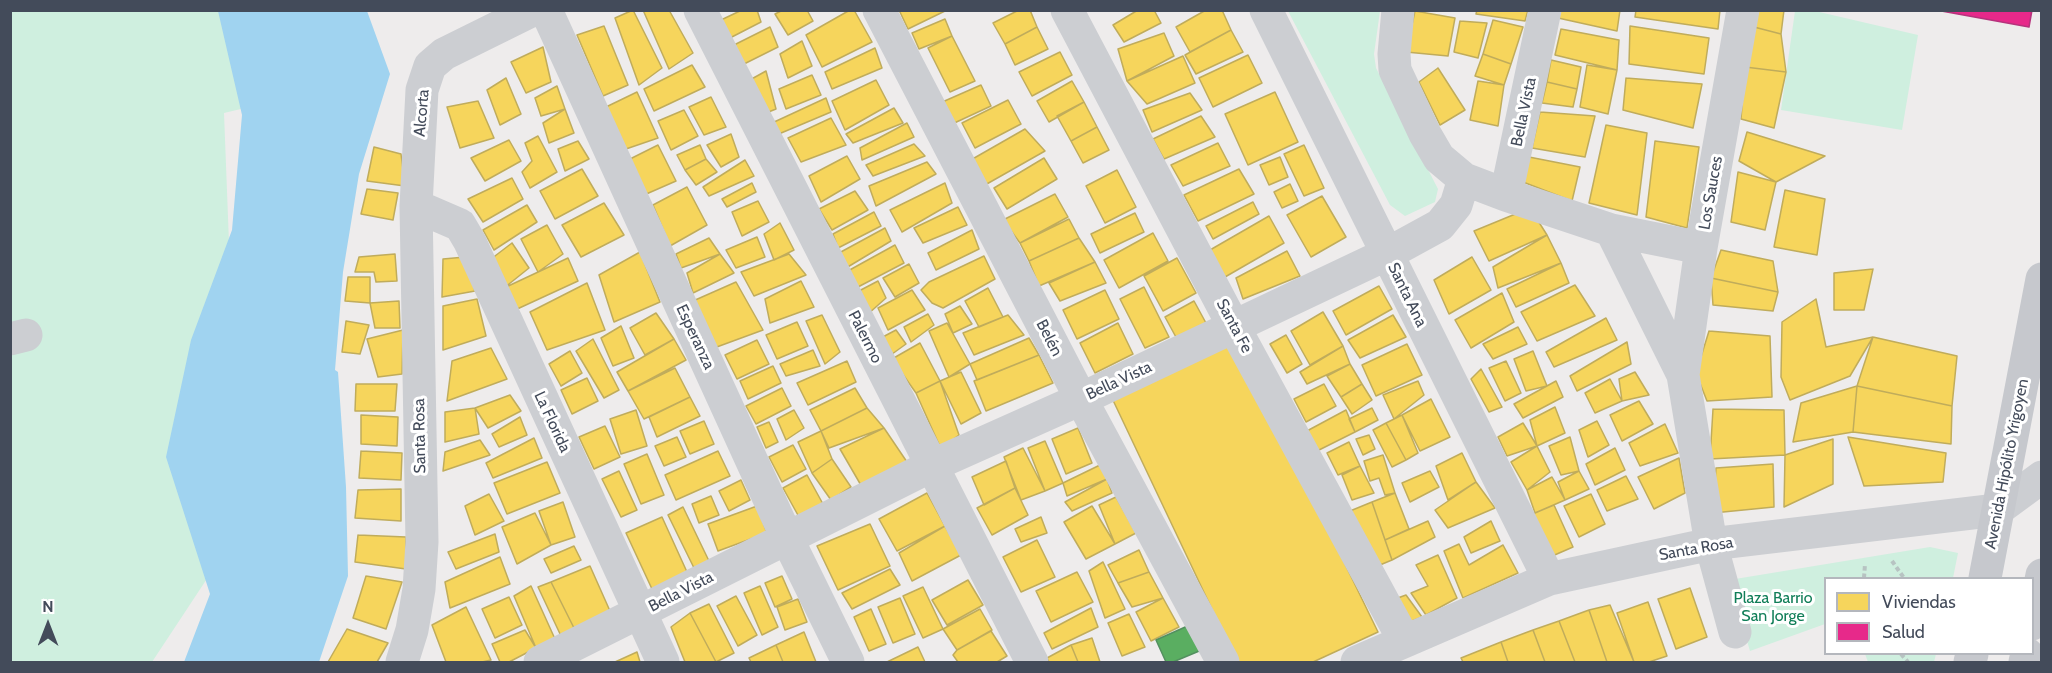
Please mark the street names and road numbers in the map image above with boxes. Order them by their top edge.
street label: Bella Vista [1507,76,1541,148]
street label: Alcorta [410,88,434,138]
street label: Los Sauces [1695,155,1727,231]
street label: Santa Ana [1383,260,1431,330]
street label: Santa Fe [1212,296,1256,356]
street label: Esperanza [672,302,718,372]
street label: Palermo [844,308,886,366]
street label: Belén [1032,316,1066,360]
street label: Bella Vista [1083,357,1155,405]
street label: Avenida Hipólito Yrigoyen [1981,377,2033,551]
street label: La Florida [530,388,574,456]
street label: Santa Rosa [410,398,430,474]
street label: Santa Rosa [1657,533,1735,565]
street label: Bella Vista [645,568,717,616]

